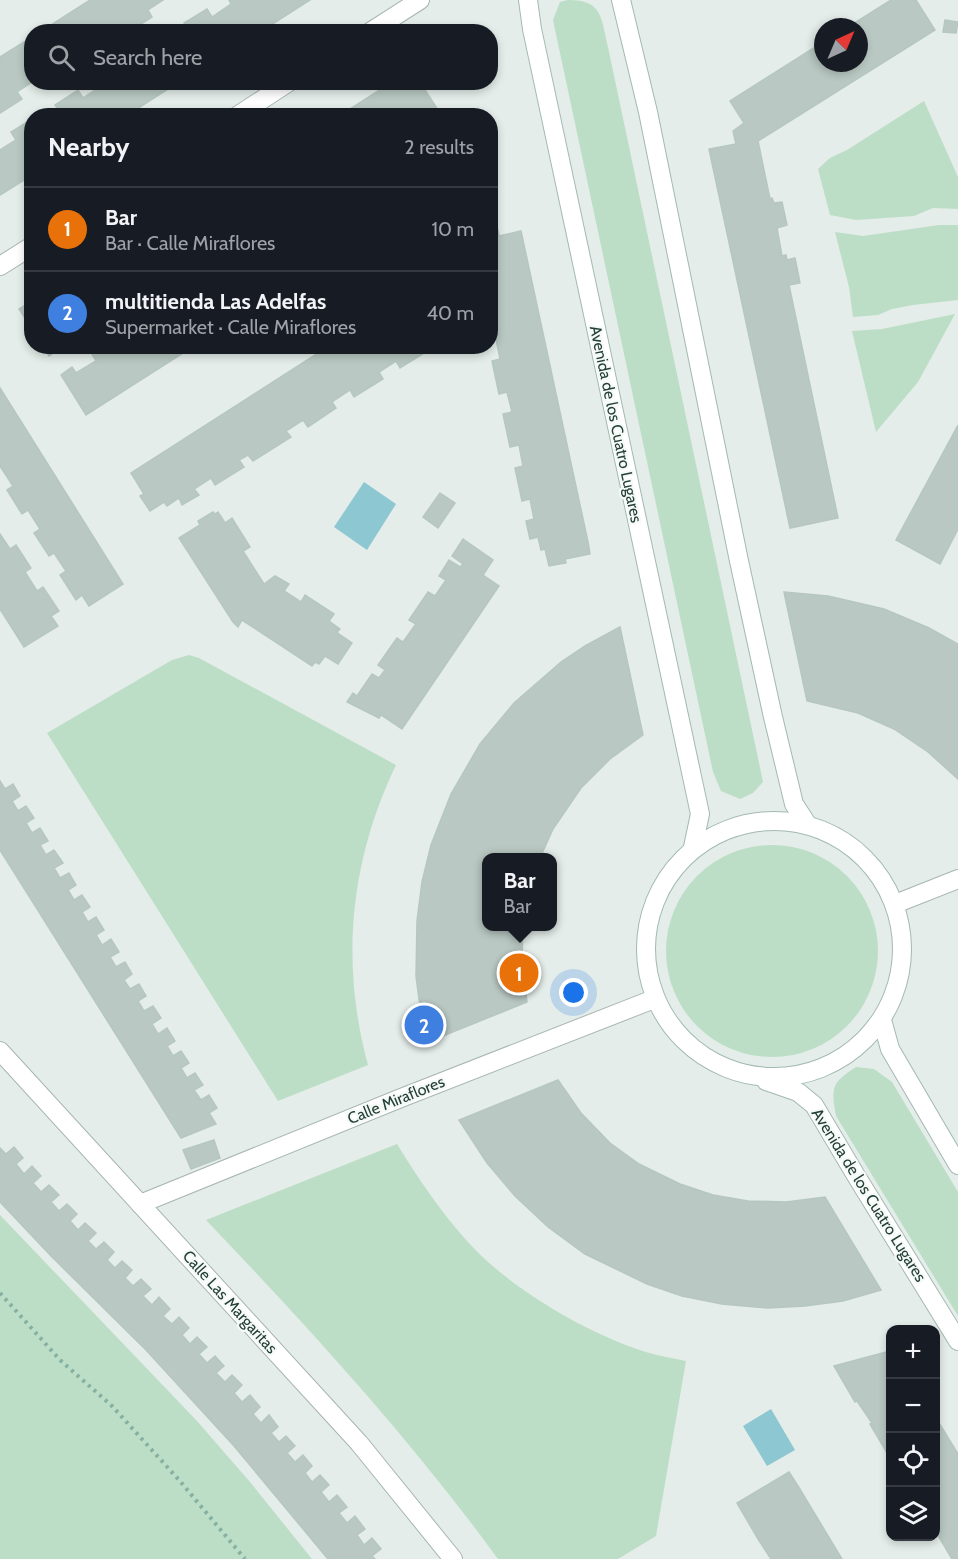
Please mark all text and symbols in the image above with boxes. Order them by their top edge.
north arrow [814,18,868,72]
search box [24,24,498,90]
icon: search [45,41,78,74]
text: Search here [93,44,202,71]
text: Nearby [48,131,129,163]
text: 2 results [404,135,474,159]
text: Bar [105,204,137,231]
text: 1 [64,217,71,241]
text: 10 m [431,217,474,241]
text: Bar · Calle Miraflores [105,231,275,255]
text: multitienda Las Adelfas [105,288,326,315]
text: 2 [62,301,73,325]
text: 40 m [426,301,474,325]
text: Supermarket · Calle Miraflores [105,315,356,339]
street label: Avenida de los Cuatro Lugares [586,324,646,525]
popup [482,853,557,931]
text: Bar [504,867,536,894]
text: Bar [504,894,531,918]
pin: 1 [500,950,538,996]
your location [559,978,588,1007]
pin: 2 [404,1002,444,1048]
street label: Calle Miraflores [345,1072,448,1128]
street label: Avenida de los Cuatro Lugares [808,1105,930,1286]
street label: Calle Las Margaritas [179,1247,281,1358]
map controls [886,1325,940,1541]
button: + [886,1325,940,1379]
button: − [886,1379,940,1433]
button: locate [886,1433,940,1487]
button: layers [886,1487,940,1541]

